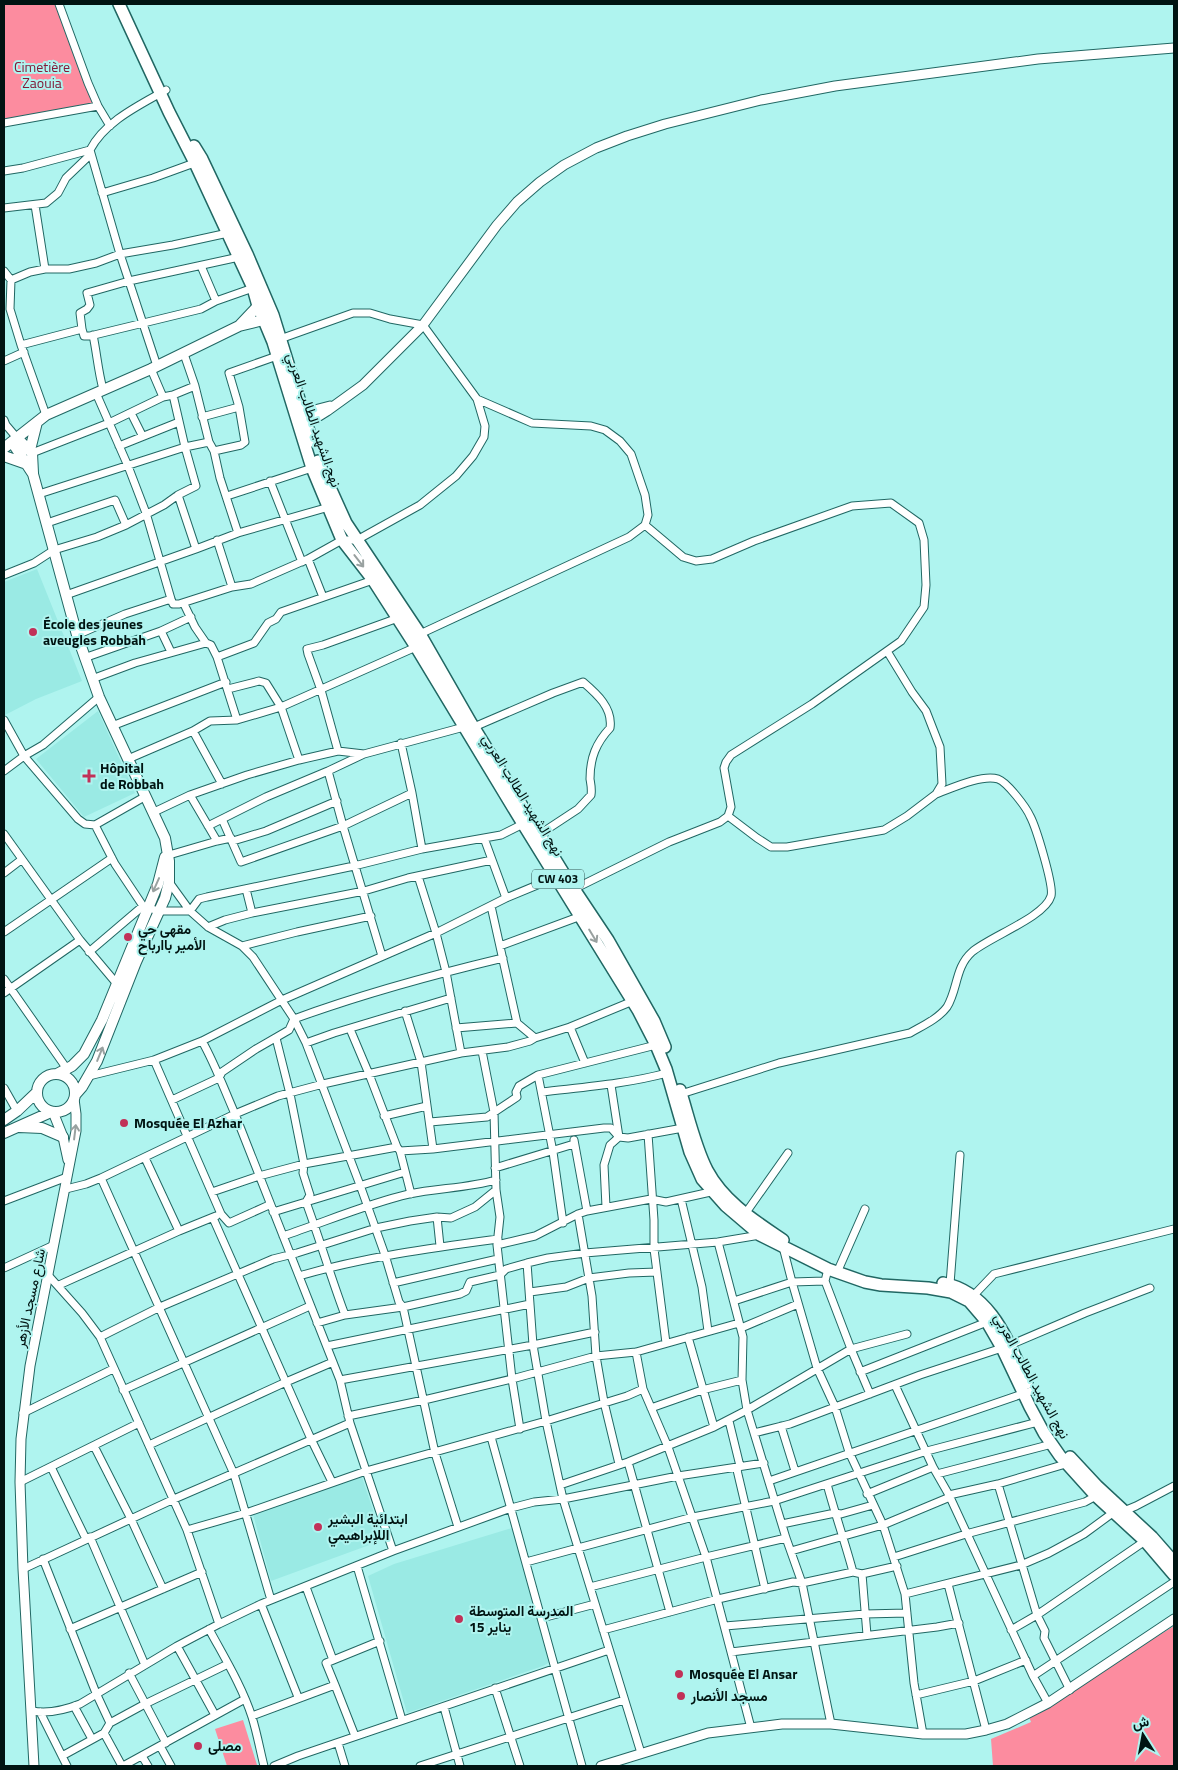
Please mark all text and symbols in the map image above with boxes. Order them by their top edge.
park label: Cimetière Zaouia [14,56,70,93]
street label: نهج الشهيد الطالب العربي [280,350,347,490]
one-way arrow [353,554,364,567]
place label: École des jeunes aveugles Robbah [43,613,146,650]
marker: École des jeunes aveugles Robbah [27,626,39,638]
street label: نهج الشهيد الطالب العربي [476,729,570,861]
place label: Hôpital de Robbah [100,757,164,794]
marker: Hôpital de Robbah [82,769,96,783]
road number: CW 403 [532,870,584,889]
one-way arrow [151,878,161,893]
place label: مقهى حي الأمير باارباح [138,918,206,955]
one-way arrow [589,929,599,943]
marker: مقهى حي الأمير باارباح [122,931,134,943]
one-way arrow [96,1047,106,1062]
place label: Mosquée El Azhar [134,1112,242,1133]
marker: Mosquée El Azhar [118,1117,130,1129]
one-way arrow [70,1124,80,1140]
street label: شارع مسجد الأزهر [9,1246,51,1350]
street label: نهج الشهيد الطالب العربي [987,1309,1076,1443]
place label: ابتدائية البشير اللإبراهيمي [327,1508,408,1547]
marker: ابتدائية البشير اللإبراهيمي [312,1521,324,1533]
place label: المدرسة المتوسطة 15 يناير [469,1600,573,1637]
marker: المدرسة المتوسطة 15 يناير [453,1613,465,1625]
place label: Mosquée El Ansar [689,1663,797,1684]
marker: Mosquée El Ansar [673,1668,685,1680]
place label: مسجد الأنصار [690,1685,768,1706]
marker: مسجد الأنصار [675,1690,687,1702]
north arrow [1118,1710,1168,1760]
text: ش [1130,1710,1151,1734]
place label: مصلى [208,1735,242,1756]
marker: مصلى [192,1740,204,1752]

